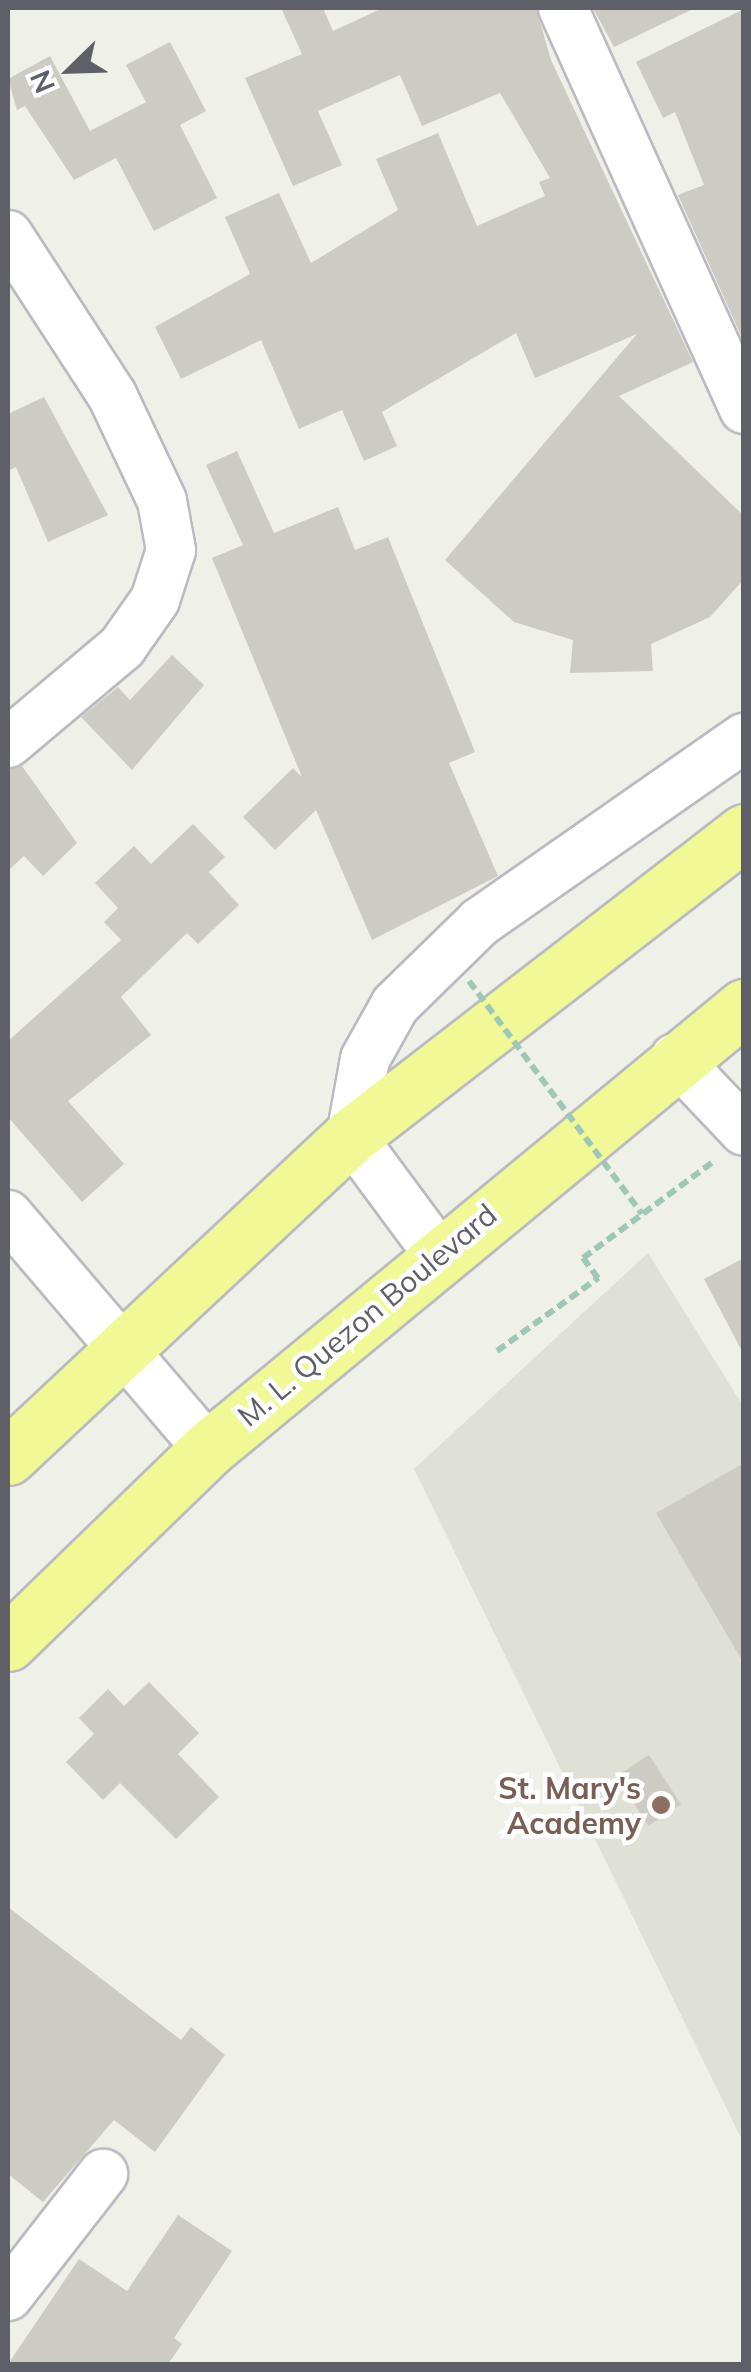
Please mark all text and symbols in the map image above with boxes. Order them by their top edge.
north arrow [20,20,120,120]
text: N [22,65,62,98]
street label: M. L. Quezon Boulevard [230,1196,504,1434]
place label: St. Mary's Academy [498,1770,641,1840]
marker: St. Mary's Academy [650,1794,672,1816]

